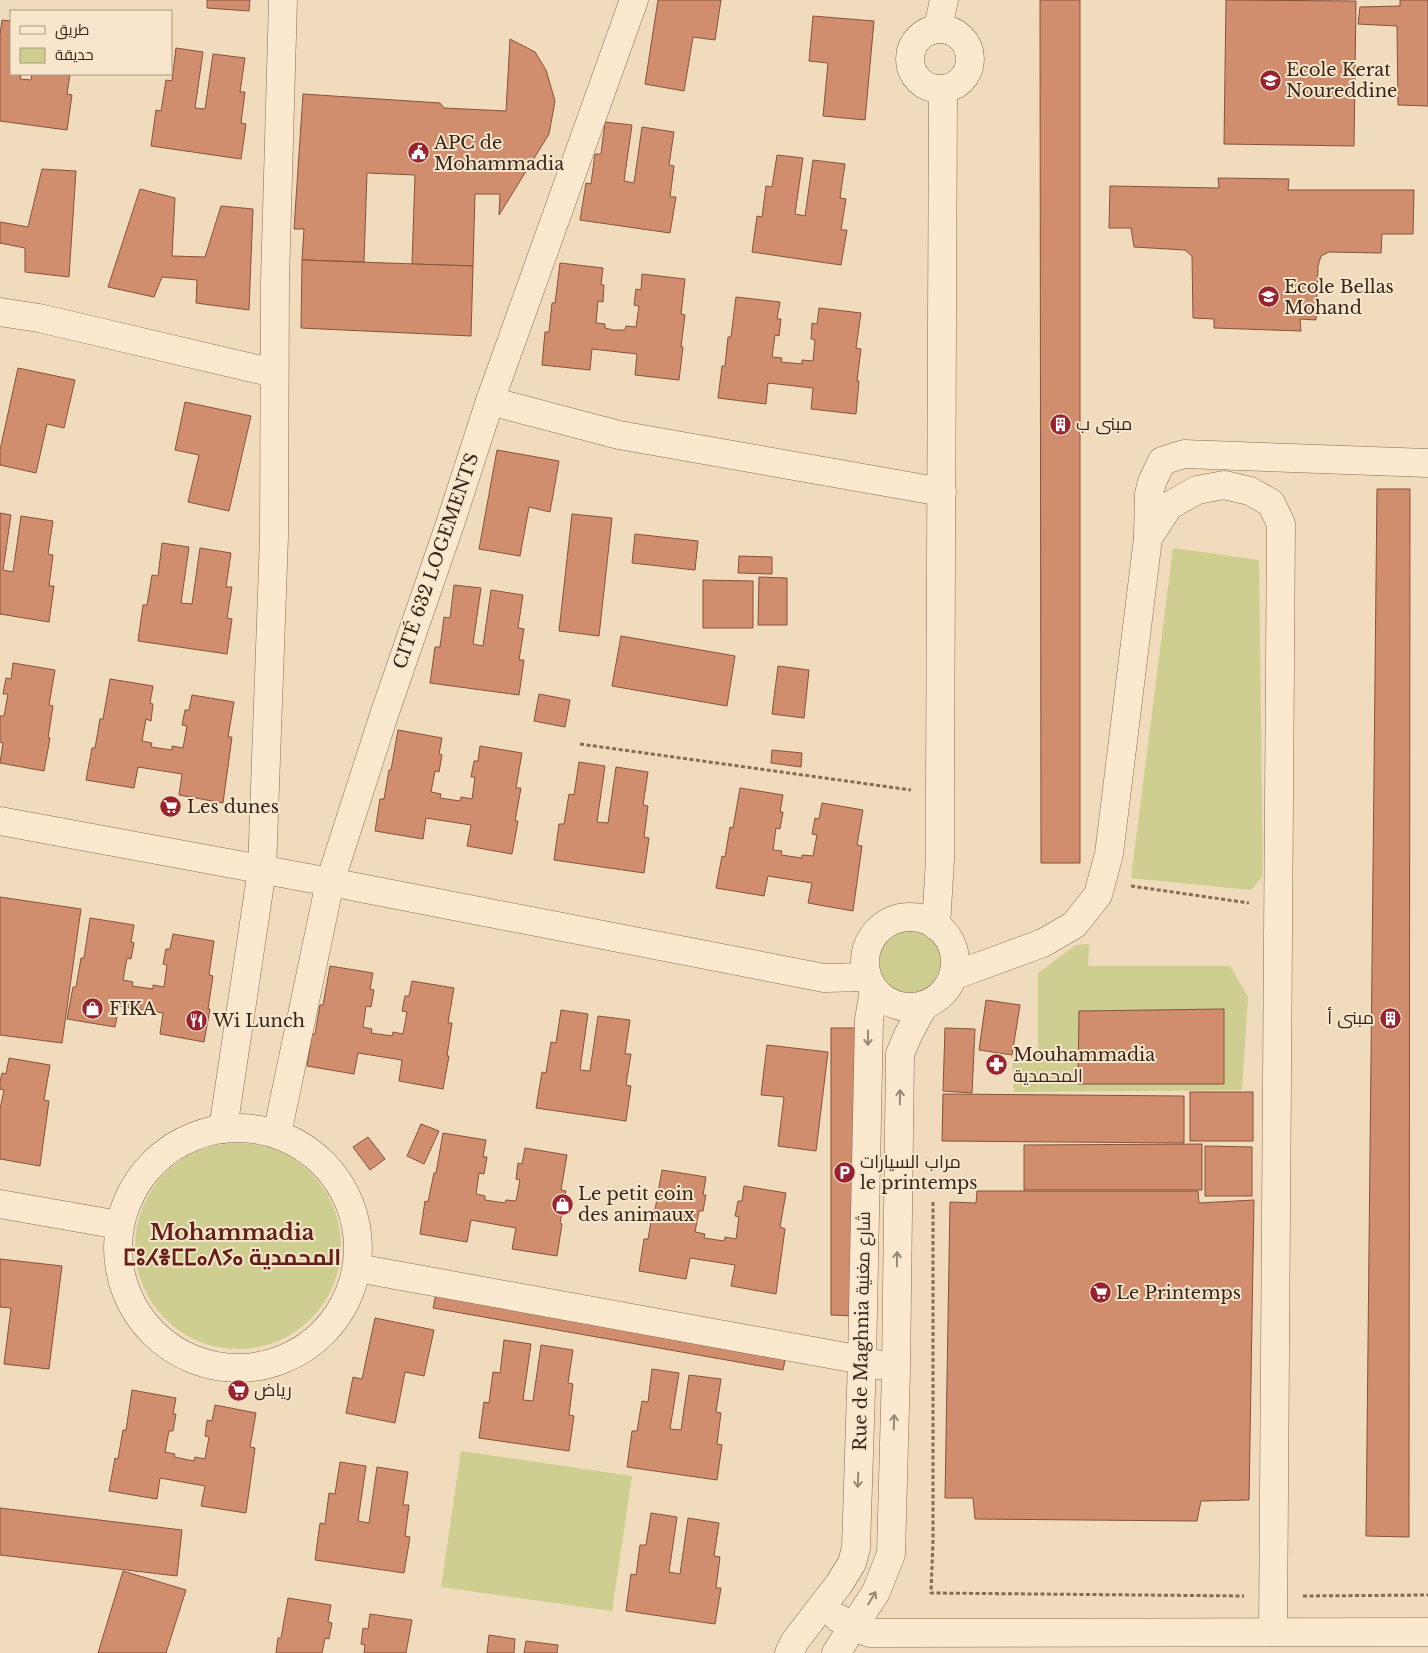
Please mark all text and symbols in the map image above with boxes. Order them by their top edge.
legend [10,10,172,75]
text: طريق [55,20,89,40]
text: حديقة [55,45,94,64]
place label: Ecole Kerat Noureddine [1286,59,1397,102]
school or university icon: Ecole Kerat Noureddine [1258,68,1282,92]
place label: APC de Mohammadia [433,132,564,175]
public building icon: APC de Mohammadia [406,141,430,165]
place label: Ecole Bellas Mohand [1284,276,1394,319]
school or university icon: Ecole Bellas Mohand [1256,285,1280,309]
building icon: مبنى ب [1048,412,1072,436]
place label: مبنى ب [1076,413,1132,435]
street label: CITÉ 632 LOGEMENTS [388,450,483,672]
supermarket icon: Les dunes [159,795,183,819]
place label: Les dunes [187,796,279,818]
shop icon: FIKA [81,997,105,1021]
place label: FIKA [109,998,158,1020]
building icon: مبنى أ [1378,1006,1402,1030]
place label: مبنى أ [1327,1007,1374,1029]
restaurant icon: Wi Lunch [185,1009,209,1033]
place label: Wi Lunch [212,1010,305,1032]
one-way arrow [864,1030,873,1046]
place label: Mouhammadia المحمدية [1013,1044,1155,1087]
pharmacy icon: Mouhammadia المحمدية [985,1053,1009,1077]
one-way arrow [895,1089,905,1106]
place label: مراب السيارات le printemps [860,1151,978,1194]
parking icon: مراب السيارات le printemps [832,1160,856,1184]
place label: Le petit coin des animaux [578,1183,695,1226]
shop icon: Le petit coin des animaux [550,1192,574,1216]
street label: Rue de Maghnia شارع مغنية [849,1211,876,1451]
district label: Mohammadia ⵎⵓⵃⴻⵎⵎⴰⴷⵢⴰ المحمدية [123,1219,341,1271]
one-way arrow [893,1252,902,1268]
supermarket icon: Le Printemps [1088,1281,1112,1305]
place label: Le Printemps [1116,1282,1241,1304]
supermarket icon: رياض [226,1378,250,1402]
place label: رياض [254,1379,292,1401]
one-way arrow [890,1414,899,1430]
one-way arrow [853,1472,863,1488]
one-way arrow [868,1591,878,1605]

